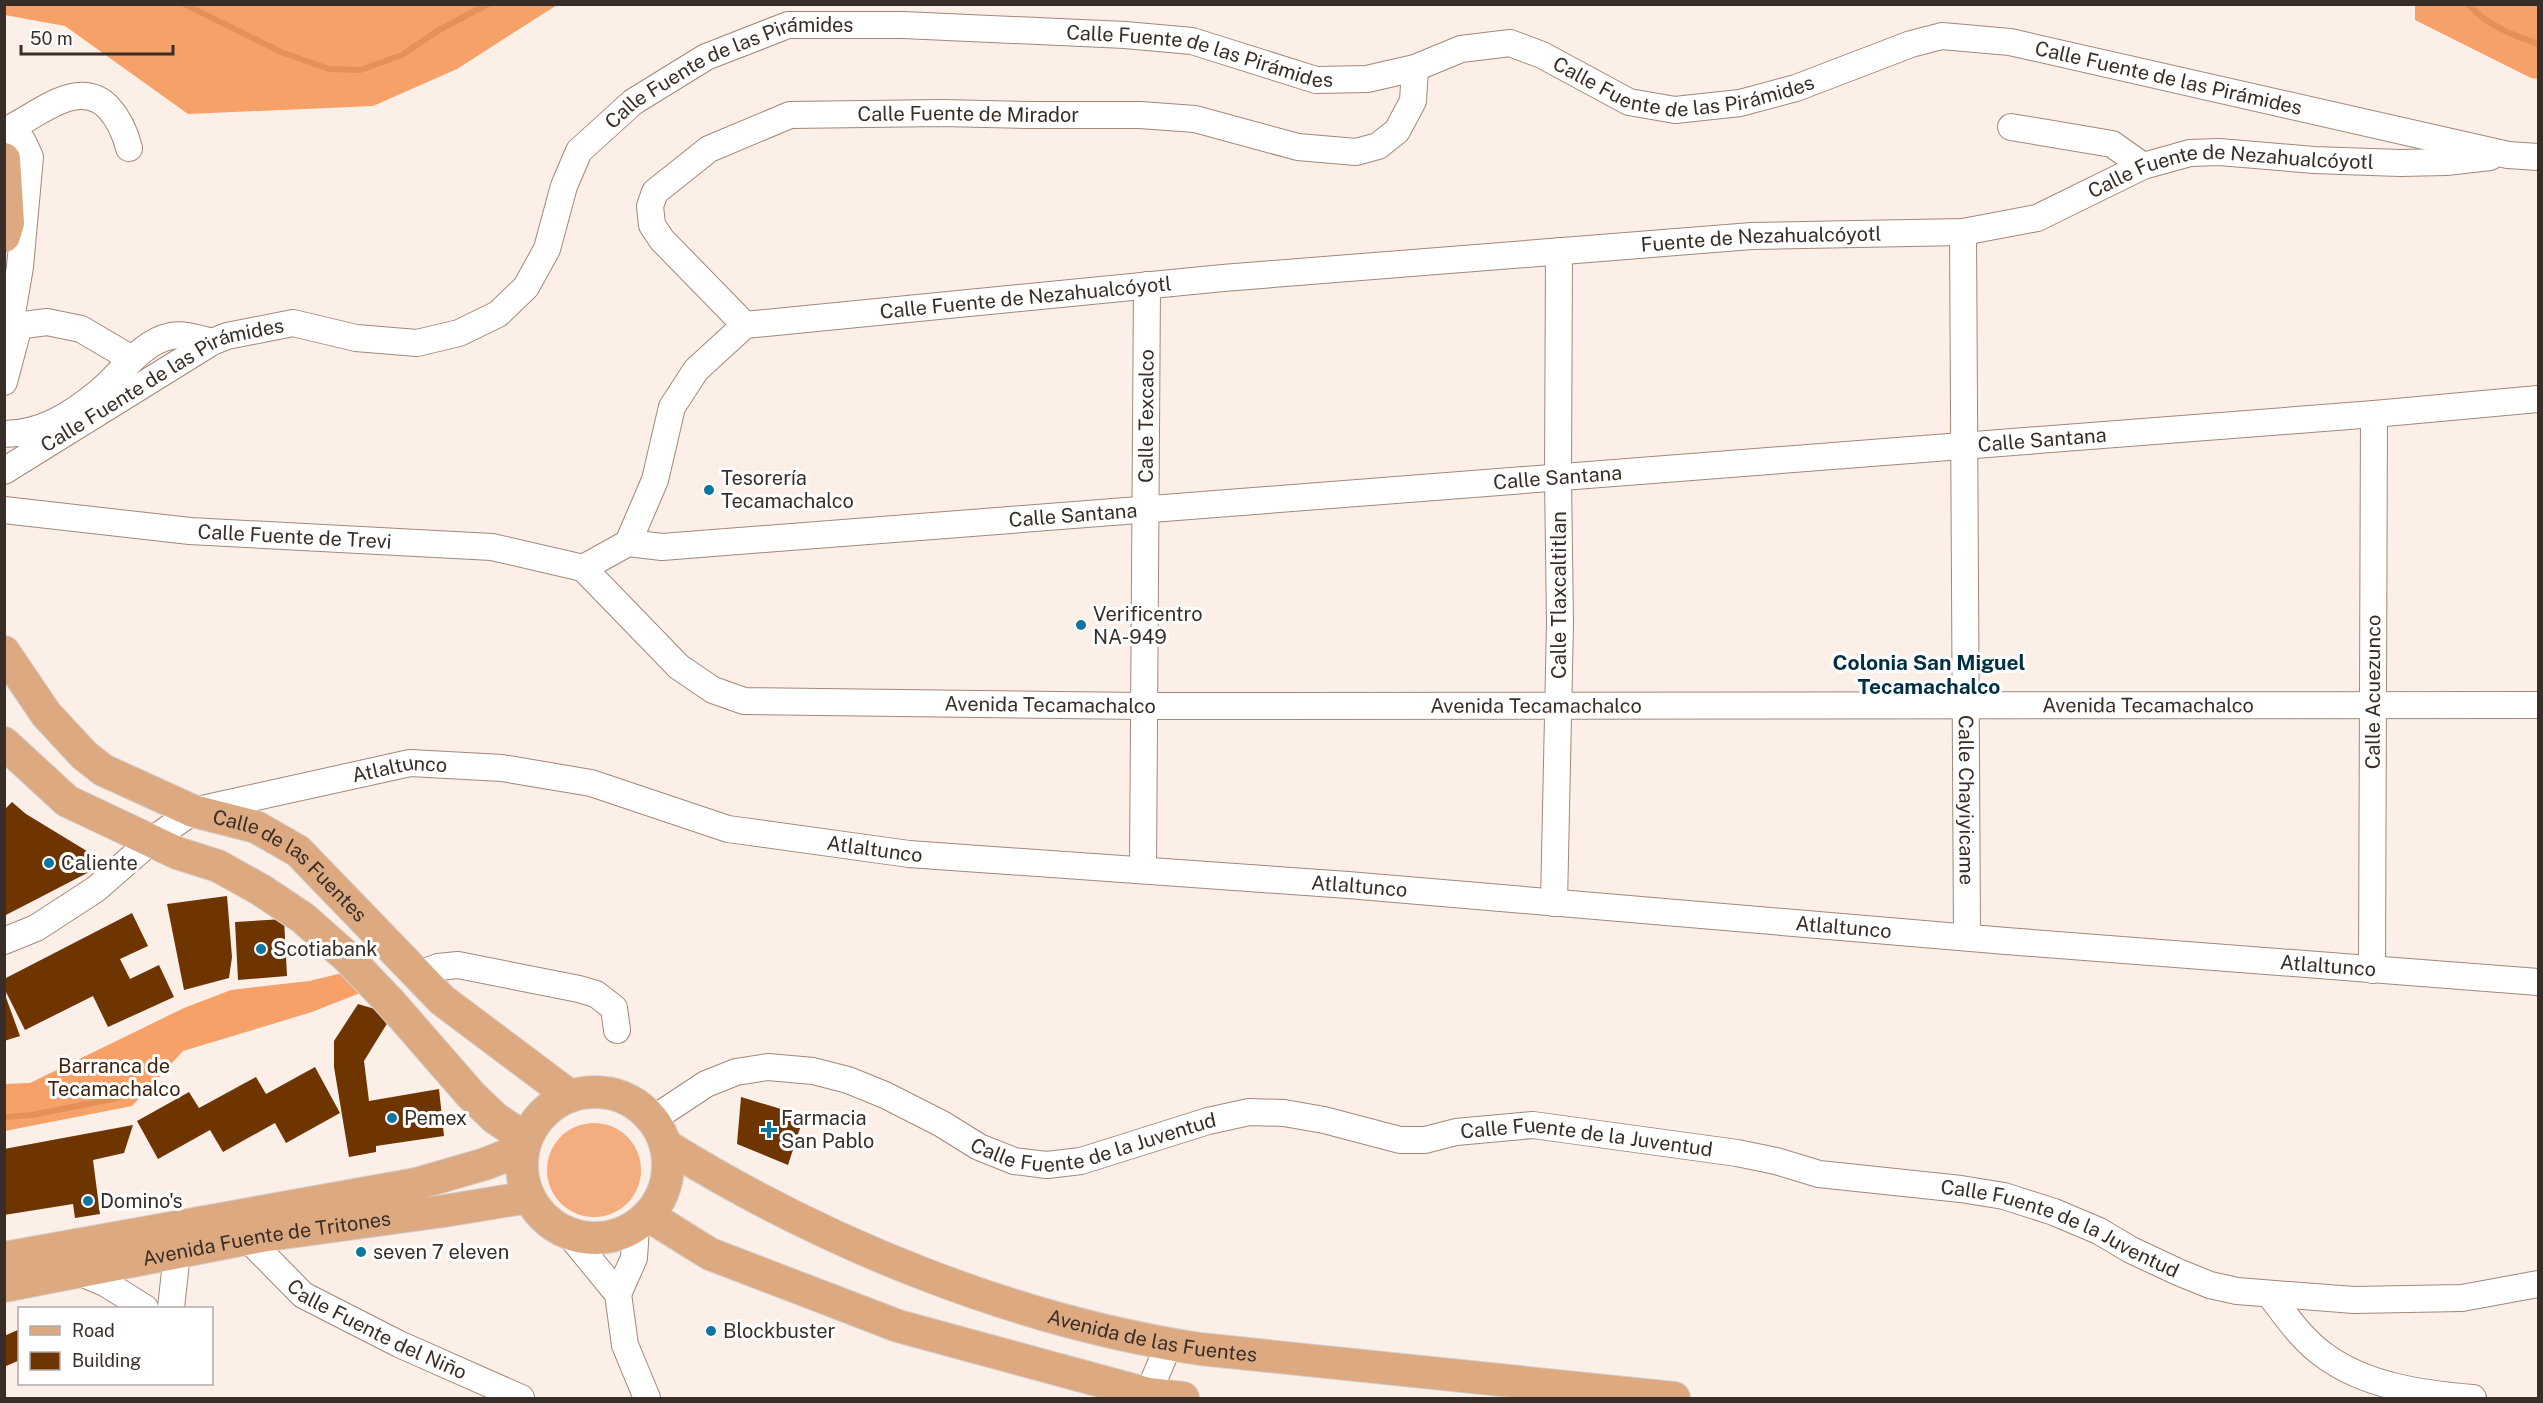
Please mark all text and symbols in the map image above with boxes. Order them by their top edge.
street label: Calle Fuente de las Pirámides [600,13,853,134]
scale bar [21,18,172,56]
street label: Calle Fuente de las Pirámides [1066,20,1333,92]
text: 50 m [30,28,73,49]
street label: Calle Fuente de las Pirámides [2033,36,2304,120]
street label: Calle Fuente de las Pirámides [1549,51,1818,122]
street label: Calle Fuente de Mirador [857,101,1079,127]
street label: Calle Fuente de Nezahualcóyotl [2084,140,2374,203]
street label: Fuente de Nezahualcóyotl [1640,222,1882,257]
street label: Calle Fuente de Nezahualcóyotl [879,271,1173,324]
street label: Calle Fuente de las Pirámides [36,313,286,457]
street label: Calle Texcalco [1134,349,1159,483]
street label: Calle Santana [1977,423,2107,457]
street label: Calle Santana [1492,460,1623,494]
place label: Tesorería Tecamachalco [721,466,854,513]
marker: Tesorería Tecamachalco [702,483,716,497]
street label: Calle Santana [1008,498,1138,532]
street label: Calle Tlaxcaltitlan [1547,511,1571,679]
street label: Calle Fuente de Trevi [197,519,392,554]
place label: Verificentro NA-949 [1093,602,1203,649]
street label: Calle Acuezunco [2361,615,2385,769]
marker: Verificentro NA-949 [1074,618,1088,632]
district label: Colonia San Miguel Tecamachalco [1832,650,2026,699]
street label: Avenida Tecamachalco [944,692,1156,718]
street label: Avenida Tecamachalco [2042,693,2254,717]
street label: Avenida Tecamachalco [1430,694,1642,718]
street label: Calle Chayiyicame [1954,715,1979,885]
street label: Atlaltunco [350,751,448,787]
street label: Calle de las Fuentes [210,805,372,927]
street label: Atlaltunco [825,831,923,867]
place label: Caliente [61,851,138,875]
marker: Caliente [42,856,56,870]
street label: Atlaltunco [1310,870,1408,902]
street label: Atlaltunco [1795,911,1893,943]
place label: Scotiabank [273,937,377,961]
marker: Scotiabank [254,942,268,956]
street label: Atlaltunco [2279,950,2377,981]
park label: Barranca de Tecamachalco [48,1054,180,1101]
place label: Pemex [404,1106,467,1130]
place label: Farmacia San Pablo [781,1106,874,1153]
street label: Calle Fuente de la Juventud [966,1108,1218,1177]
marker: Pemex [385,1111,399,1125]
street label: Calle Fuente de la Juventud [1459,1113,1714,1162]
marker: Farmacia San Pablo [762,1123,776,1137]
street label: Calle Fuente de la Juventud [1940,1175,2183,1283]
place label: Domino's [100,1189,183,1213]
marker: Domino's [81,1194,95,1208]
street label: Avenida Fuente de Tritones [140,1206,392,1271]
place label: seven 7 eleven [373,1240,509,1264]
marker: seven 7 eleven [354,1245,368,1259]
street label: Calle Fuente del Niño [282,1274,471,1385]
street label: Avenida de las Fuentes [1045,1304,1258,1367]
legend [18,1307,213,1385]
place label: Blockbuster [723,1319,835,1343]
text: Road [72,1320,115,1341]
marker: Blockbuster [704,1324,718,1338]
text: Building [72,1350,141,1371]

